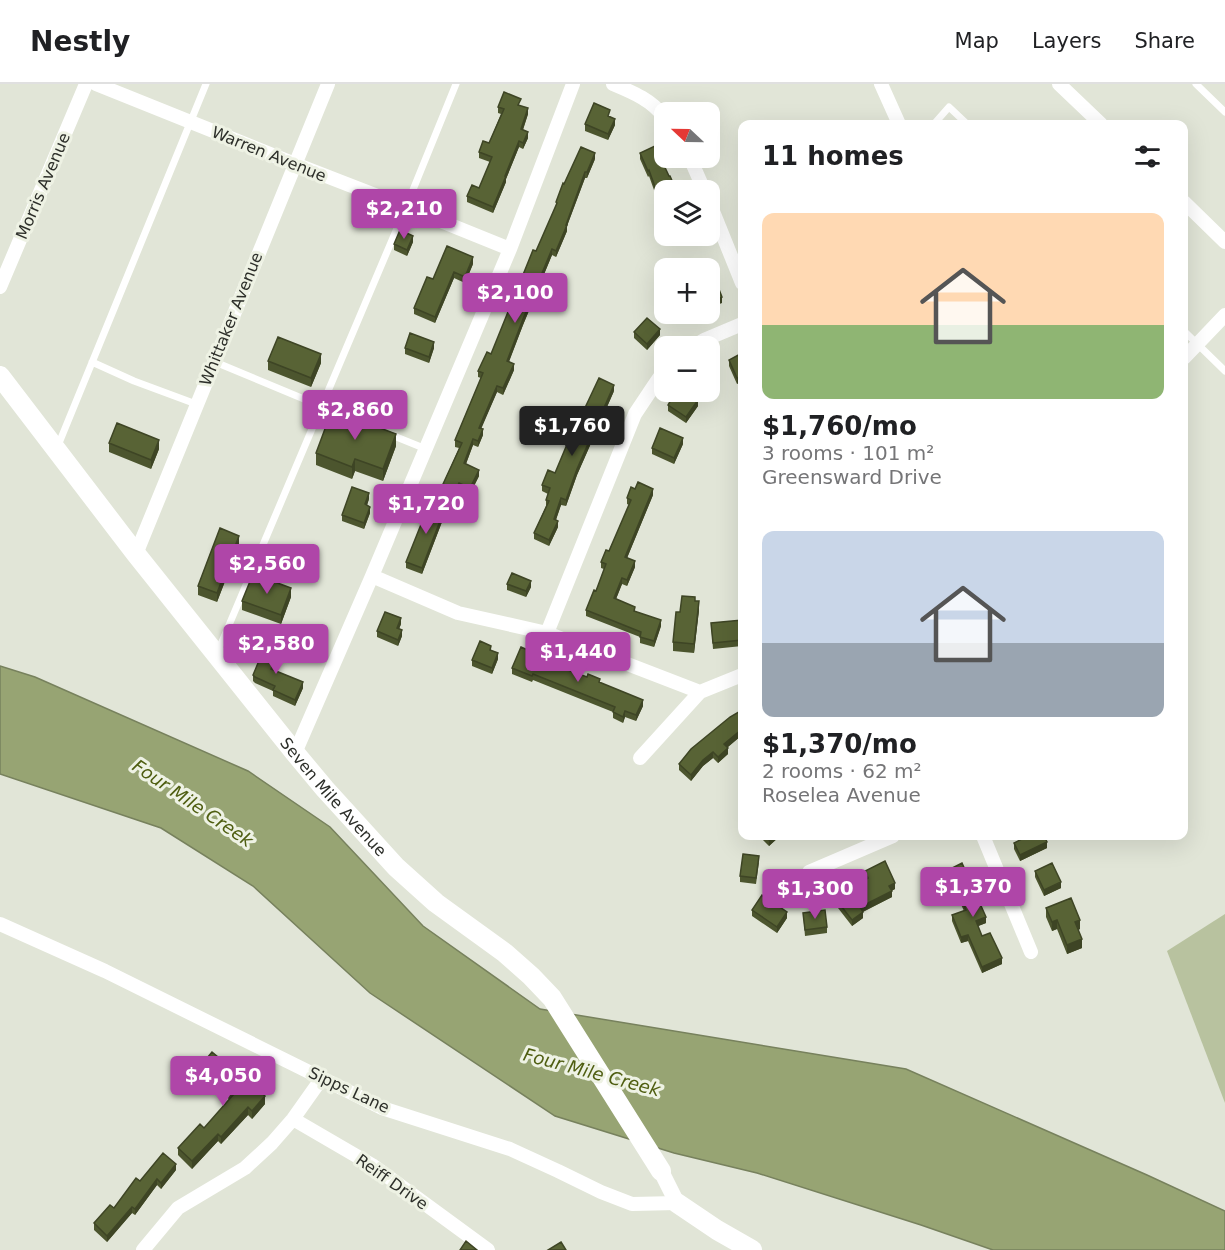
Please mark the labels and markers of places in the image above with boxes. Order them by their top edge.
pin: $2,210 [355,189,453,240]
pin: $2,100 [466,273,564,324]
pin: $2,860 [306,390,404,441]
pin: $1,760 [523,406,621,457]
pin: $1,720 [377,484,475,535]
pin: $2,560 [218,544,316,595]
pin: $2,580 [227,624,325,675]
pin: $1,440 [529,632,627,683]
pin: $1,370 [924,867,1022,918]
pin: $1,300 [766,869,864,920]
pin: $4,050 [174,1056,272,1107]

